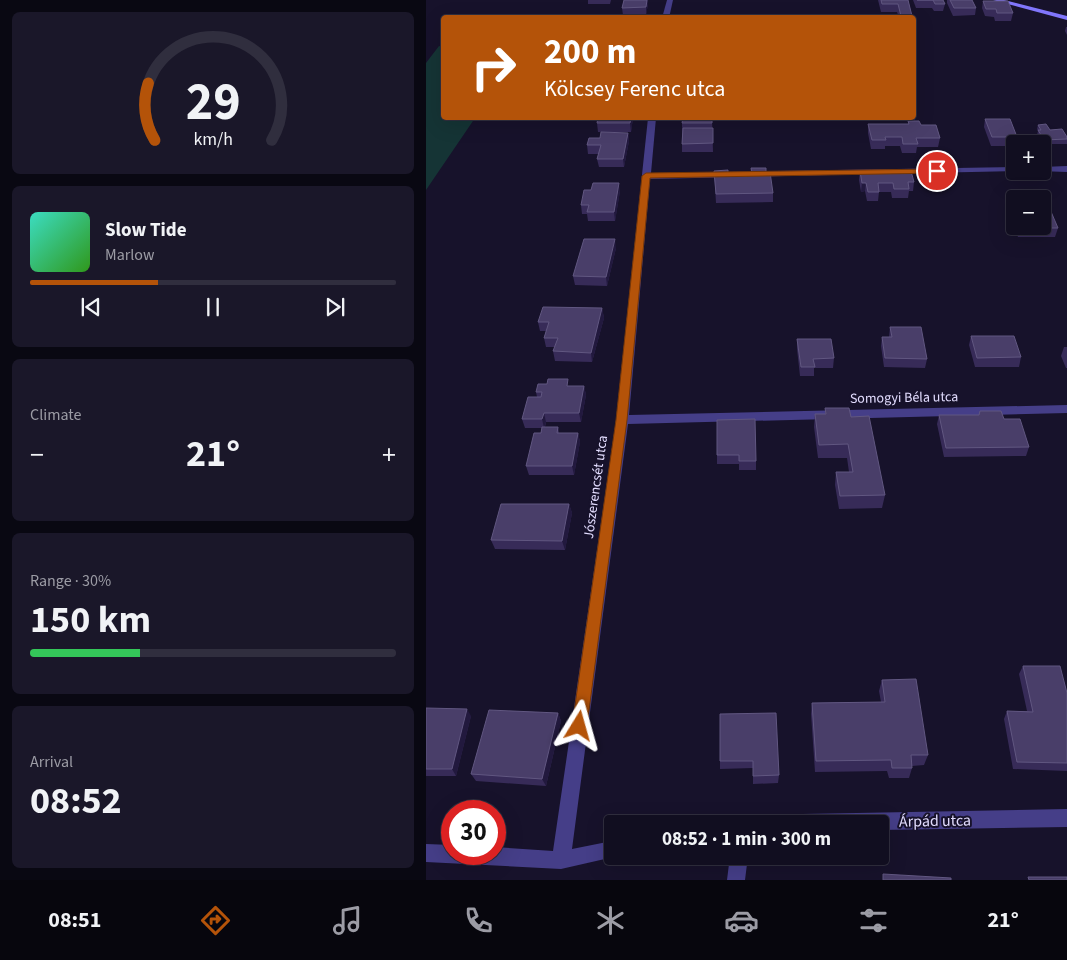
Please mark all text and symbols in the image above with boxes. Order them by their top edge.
text: 200 m [544,27,636,77]
icon: right [461,35,526,100]
text: 29 [186,66,240,140]
text: Kölcsey Ferenc utca [544,73,725,105]
text: km/h [193,127,233,152]
map controls [1006,135,1051,235]
button: + [1006,135,1051,180]
pin [916,150,958,192]
icon: arrive [923,157,951,185]
button: − [1006,190,1051,235]
text: Slow Tide [105,217,186,244]
text: Marlow [105,244,154,266]
icon: previous [77,293,105,321]
icon: pause [199,293,227,321]
icon: next [321,293,349,321]
street label: Somogyi Béla utca [850,387,958,409]
text: Climate [30,404,81,426]
text: 21° [186,427,240,481]
street label: Jószerencsét utca [579,434,613,540]
text: − [30,435,44,475]
text: + [382,435,396,475]
text: Range · 30% [30,570,111,592]
text: 150 km [30,593,151,647]
position arrow [552,699,604,751]
text: Arrival [30,751,73,773]
text: 08:52 [30,774,122,828]
speed limit sign: 30 [441,800,506,865]
street label: Árpád utca [899,809,971,833]
text: 08:52 · 1 min · 300 m [662,826,831,853]
icon: directions [198,903,233,938]
icon: music [330,903,365,938]
icon: phone [461,903,496,938]
icon: climate [593,903,628,938]
icon: car [724,903,759,938]
icon: filters [856,903,891,938]
text: 08:51 [48,904,101,936]
text: 21° [987,904,1019,936]

